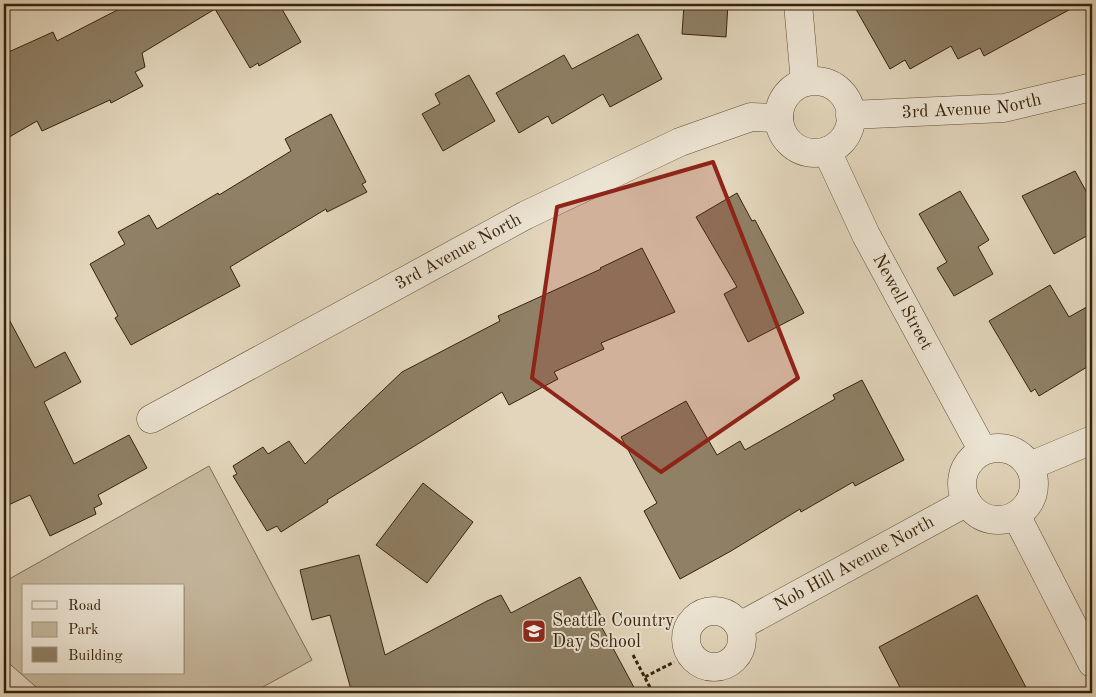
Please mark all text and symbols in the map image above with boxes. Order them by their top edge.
street label: 3rd Avenue North [901,90,1044,122]
street label: 3rd Avenue North [392,210,525,293]
street label: Newell Street [869,251,936,353]
street label: Nob Hill Avenue North [771,513,937,615]
legend [22,584,185,674]
text: Road [68,599,102,614]
place label: Seattle Country Day School [552,612,675,651]
school or university icon: Seattle Country Day School [521,618,547,644]
text: Park [68,623,99,638]
text: Building [68,649,123,664]

